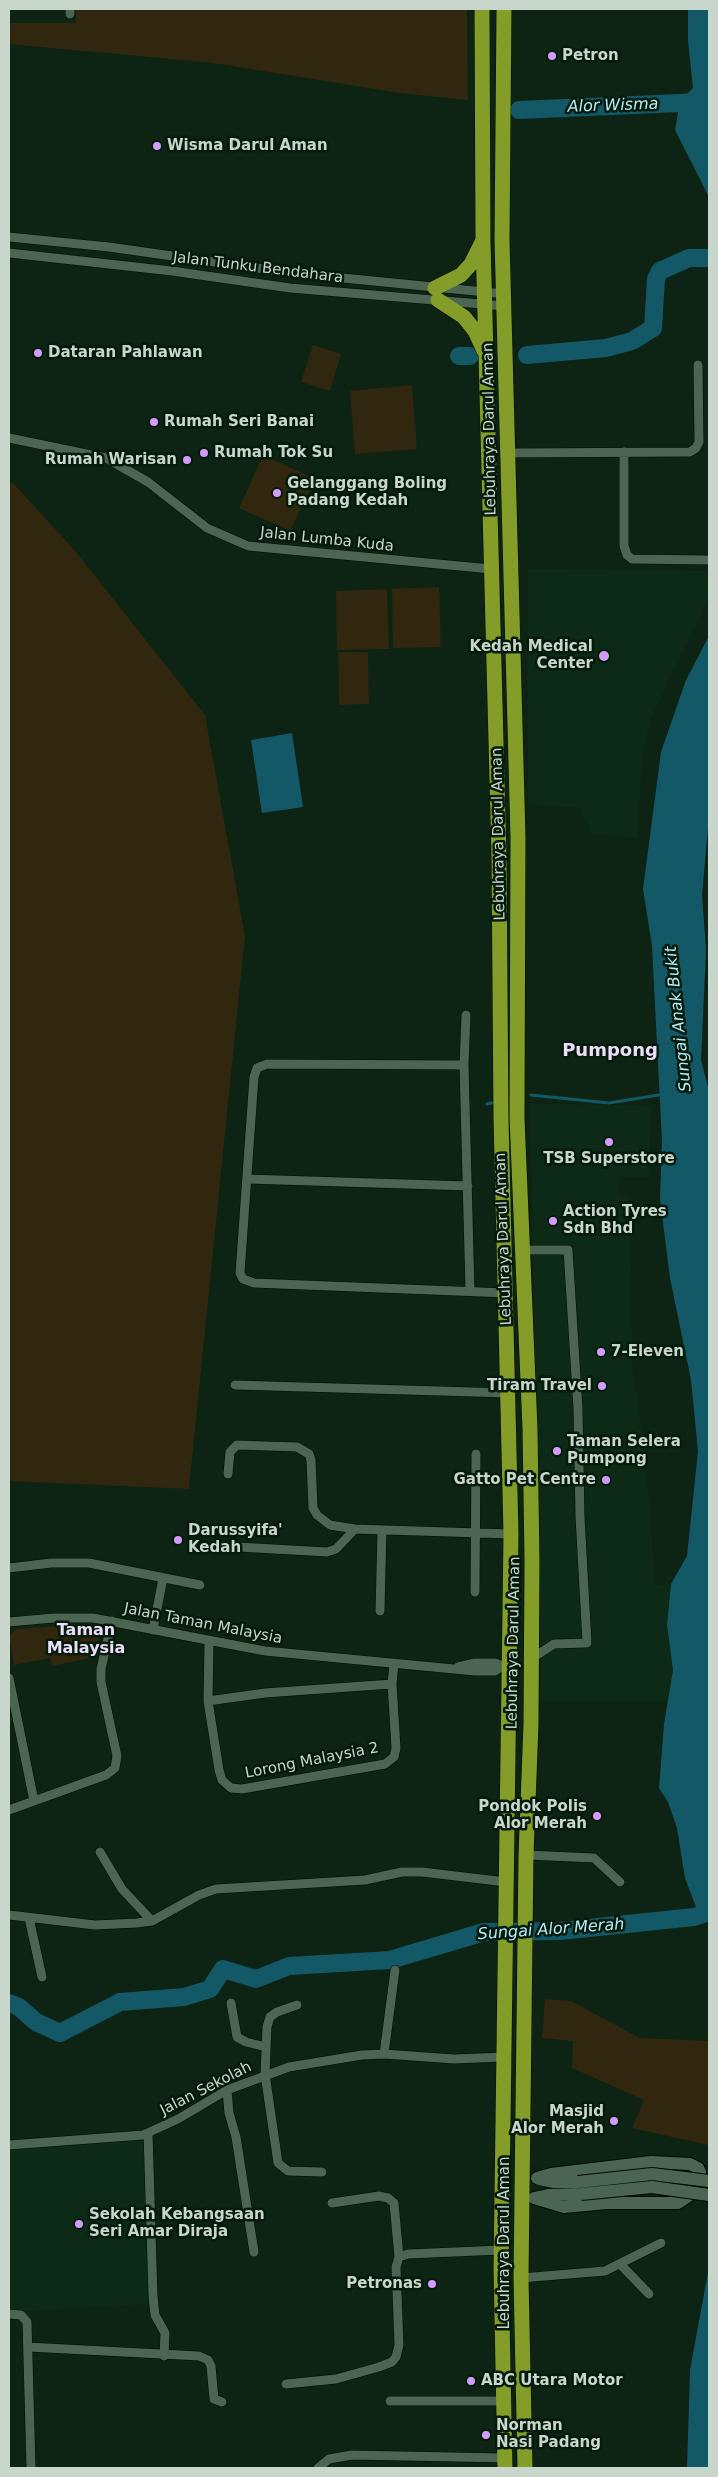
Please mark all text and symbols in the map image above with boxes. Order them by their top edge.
place label: Petron [562,47,619,65]
marker: Petron [546,50,558,62]
water label: Alor Wisma [567,95,659,117]
place label: Wisma Darul Aman [167,137,328,155]
marker: Wisma Darul Aman [151,140,163,152]
street label: Jalan Tunku Bendahara [172,249,344,287]
street label: Lebuhraya Darul Aman [479,342,501,516]
place label: Dataran Pahlawan [48,344,203,362]
marker: Dataran Pahlawan [32,347,44,359]
place label: Rumah Seri Banai [164,413,314,431]
marker: Rumah Seri Banai [148,416,160,428]
place label: Rumah Tok Su [214,444,333,462]
marker: Rumah Tok Su [198,447,210,459]
place label: Rumah Warisan [45,451,177,469]
marker: Rumah Warisan [181,454,193,466]
place label: Gelanggang Boling Padang Kedah [287,475,447,510]
marker: Gelanggang Boling Padang Kedah [271,487,283,499]
street label: Jalan Lumba Kuda [259,524,395,556]
place label: Kedah Medical Center [470,638,593,673]
marker: Kedah Medical Center [597,649,611,663]
street label: Lebuhraya Darul Aman [488,747,510,921]
water label: Sungai Anak Bukit [662,945,696,1093]
district label: Pumpong [562,1040,658,1062]
marker: TSB Superstore [603,1136,615,1148]
place label: TSB Superstore [543,1150,675,1168]
street label: Lebuhraya Darul Aman [492,1152,516,1326]
place label: Action Tyres Sdn Bhd [563,1203,667,1238]
marker: Action Tyres Sdn Bhd [547,1215,559,1227]
place label: 7-Eleven [611,1343,684,1361]
marker: 7-Eleven [595,1346,607,1358]
place label: Tiram Travel [487,1377,592,1395]
marker: Tiram Travel [596,1380,608,1392]
place label: Taman Selera Pumpong [567,1433,681,1468]
marker: Taman Selera Pumpong [551,1445,563,1457]
place label: Gatto Pet Centre [454,1471,596,1489]
marker: Gatto Pet Centre [600,1474,612,1486]
place label: Darussyifa' Kedah [188,1522,283,1557]
marker: Darussyifa' Kedah [172,1534,184,1546]
street label: Lebuhraya Darul Aman [503,1556,525,1730]
street label: Jalan Taman Malaysia [122,1600,284,1648]
district label: Taman Malaysia [47,1621,125,1659]
street label: Lorong Malaysia 2 [244,1739,380,1783]
place label: Pondok Polis Alor Merah [478,1798,587,1833]
marker: Pondok Polis Alor Merah [591,1810,603,1822]
water label: Sungai Alor Merah [477,1915,625,1945]
street label: Jalan Sekolah [157,2058,255,2120]
place label: Masjid Alor Merah [511,2103,604,2138]
marker: Masjid Alor Merah [608,2115,620,2127]
street label: Lebuhraya Darul Aman [496,2157,514,2329]
place label: Sekolah Kebangsaan Seri Amar Diraja [89,2206,265,2241]
marker: Sekolah Kebangsaan Seri Amar Diraja [73,2218,85,2230]
place label: Petronas [346,2275,422,2293]
marker: Petronas [426,2278,438,2290]
place label: ABC Utara Motor [481,2372,623,2390]
marker: ABC Utara Motor [465,2375,477,2387]
place label: Norman Nasi Padang [496,2417,601,2452]
marker: Norman Nasi Padang [480,2429,492,2441]

